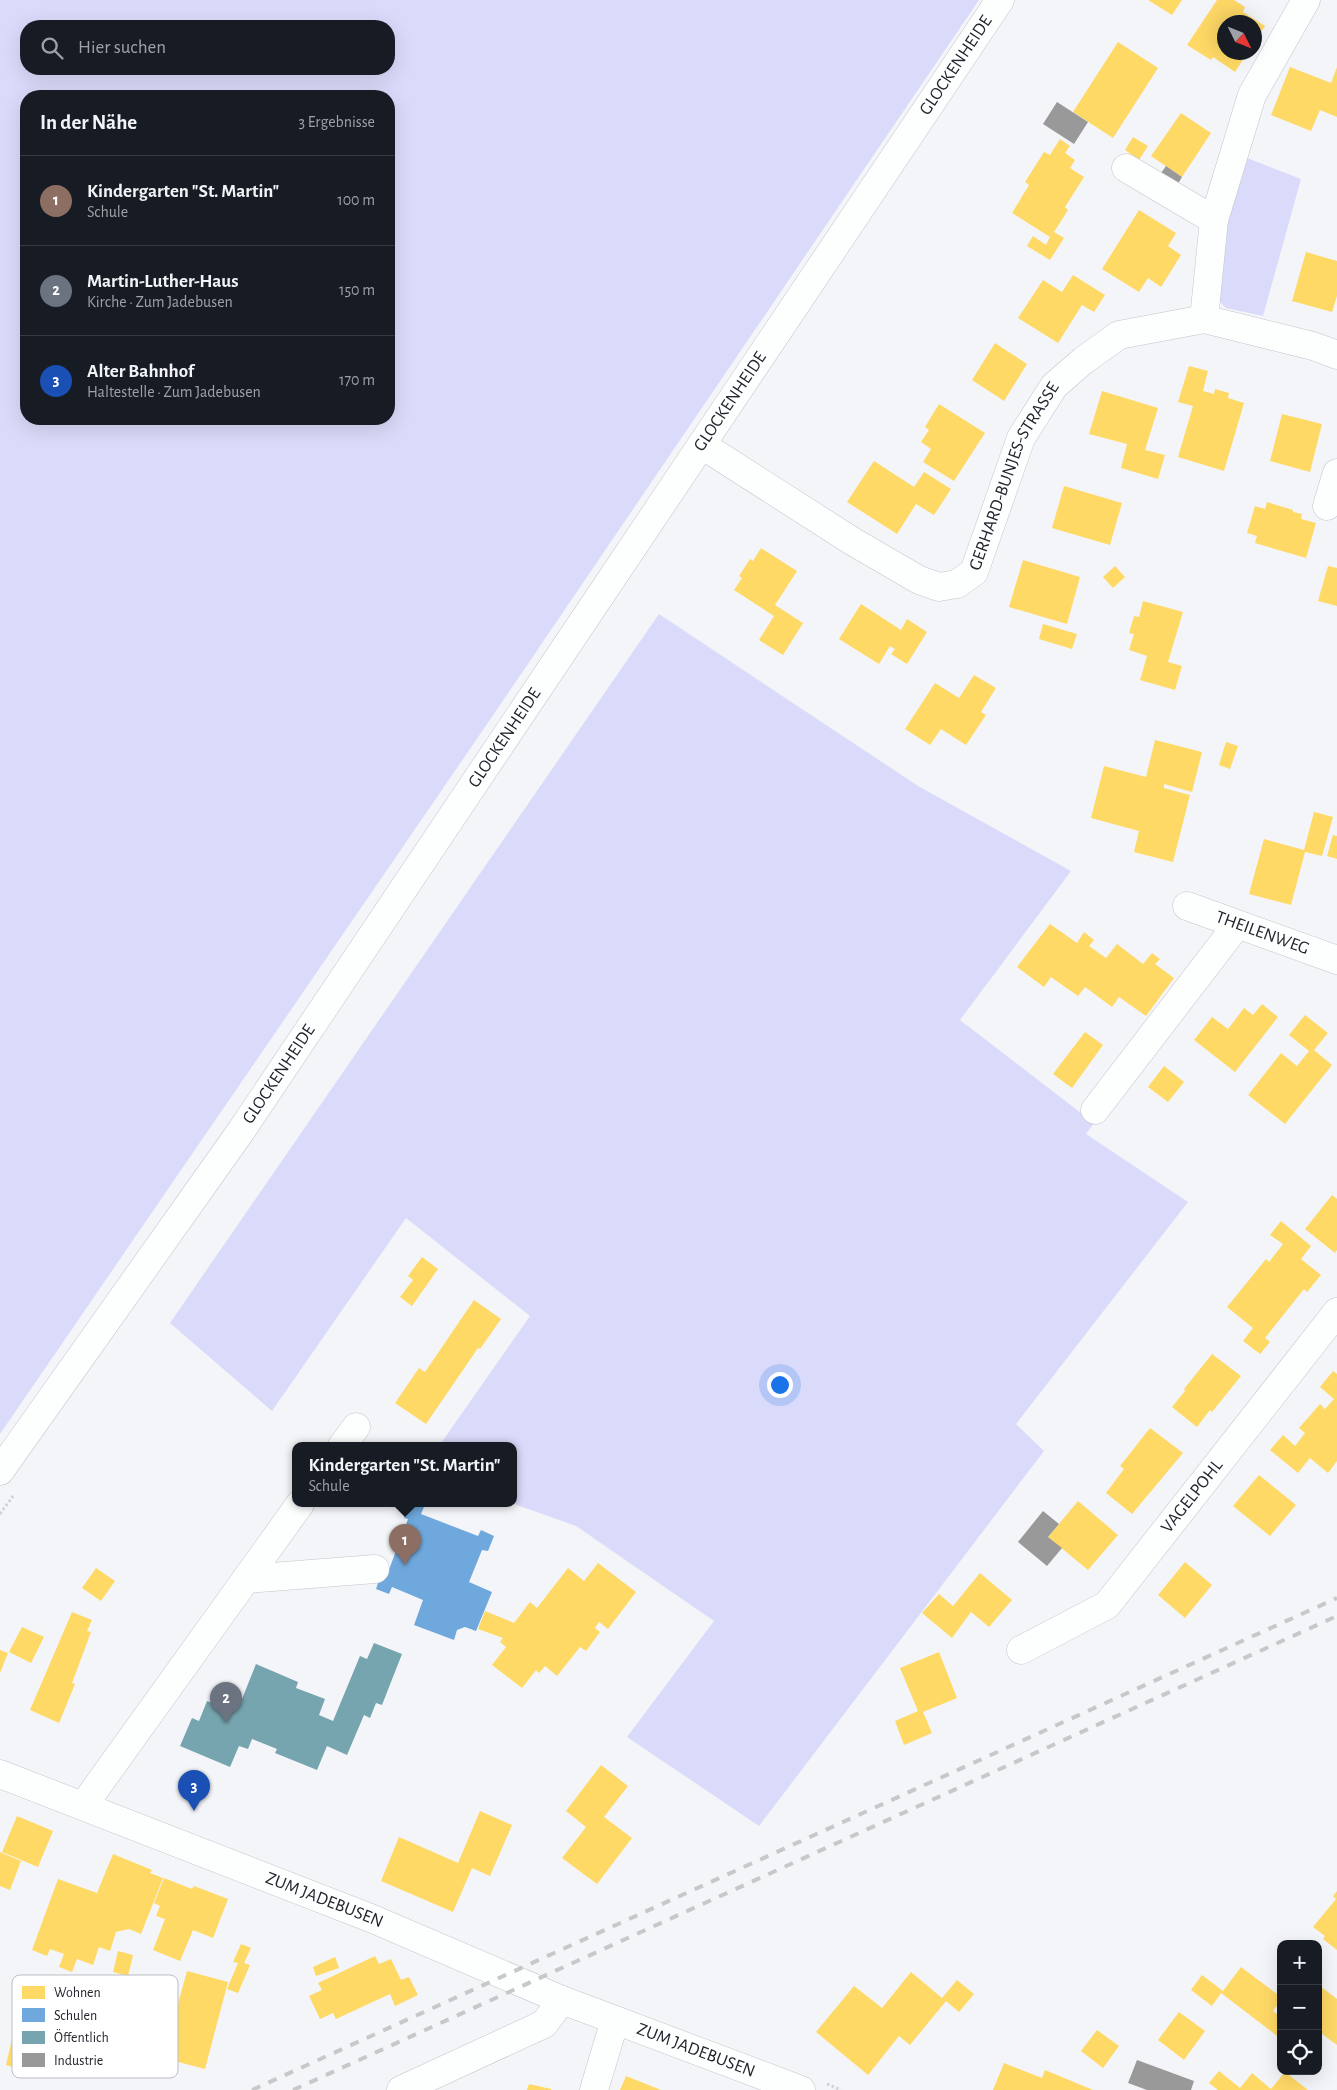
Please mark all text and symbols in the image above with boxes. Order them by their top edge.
street label: GLOCKENHEIDE [916,12,996,118]
north arrow [1217,15,1262,60]
search box [20,20,395,75]
icon: search [38,34,66,62]
text: Hier suchen [78,38,166,57]
text: In der Nähe [40,112,137,133]
text: 3 Ergebnisse [298,114,375,130]
text: Kindergarten "St. Martin" [87,182,279,201]
text: 1 [53,192,59,208]
text: 100 m [337,192,375,208]
text: Schule [87,204,128,220]
text: Martin-Luther-Haus [87,272,239,291]
text: 2 [52,282,60,298]
text: 150 m [339,282,375,298]
text: Kirche · Zum Jadebusen [87,294,233,310]
street label: GLOCKENHEIDE [691,349,770,455]
text: Alter Bahnhof [87,362,194,381]
text: 3 [53,372,59,388]
text: 170 m [339,372,375,388]
street label: GERHARD-BUNJES-STRASSE [966,379,1063,573]
text: Haltestelle · Zum Jadebusen [87,384,261,400]
street label: GLOCKENHEIDE [465,685,545,791]
street label: THEILENWEG [1213,908,1311,958]
street label: GLOCKENHEIDE [239,1021,319,1127]
your location [767,1372,793,1398]
popup [292,1442,517,1507]
text: Kindergarten "St. Martin" [308,1456,501,1475]
street label: VAGELPOHL [1158,1456,1227,1536]
text: Schule [308,1478,350,1494]
pin: 1 [389,1524,421,1565]
pin: 2 [210,1682,242,1723]
pin: 3 [178,1770,210,1811]
street label: ZUM JADEBUSEN [263,1869,386,1931]
map controls [1277,1940,1322,2075]
button: + [1277,1940,1322,1985]
legend [12,1975,178,2078]
button: − [1277,1985,1322,2030]
text: Wohnen [54,1986,101,2000]
text: Schulen [54,2009,97,2023]
street label: ZUM JADEBUSEN [634,2020,758,2081]
text: Öffentlich [54,2028,109,2045]
button: locate [1277,2030,1322,2075]
text: Industrie [54,2054,103,2068]

